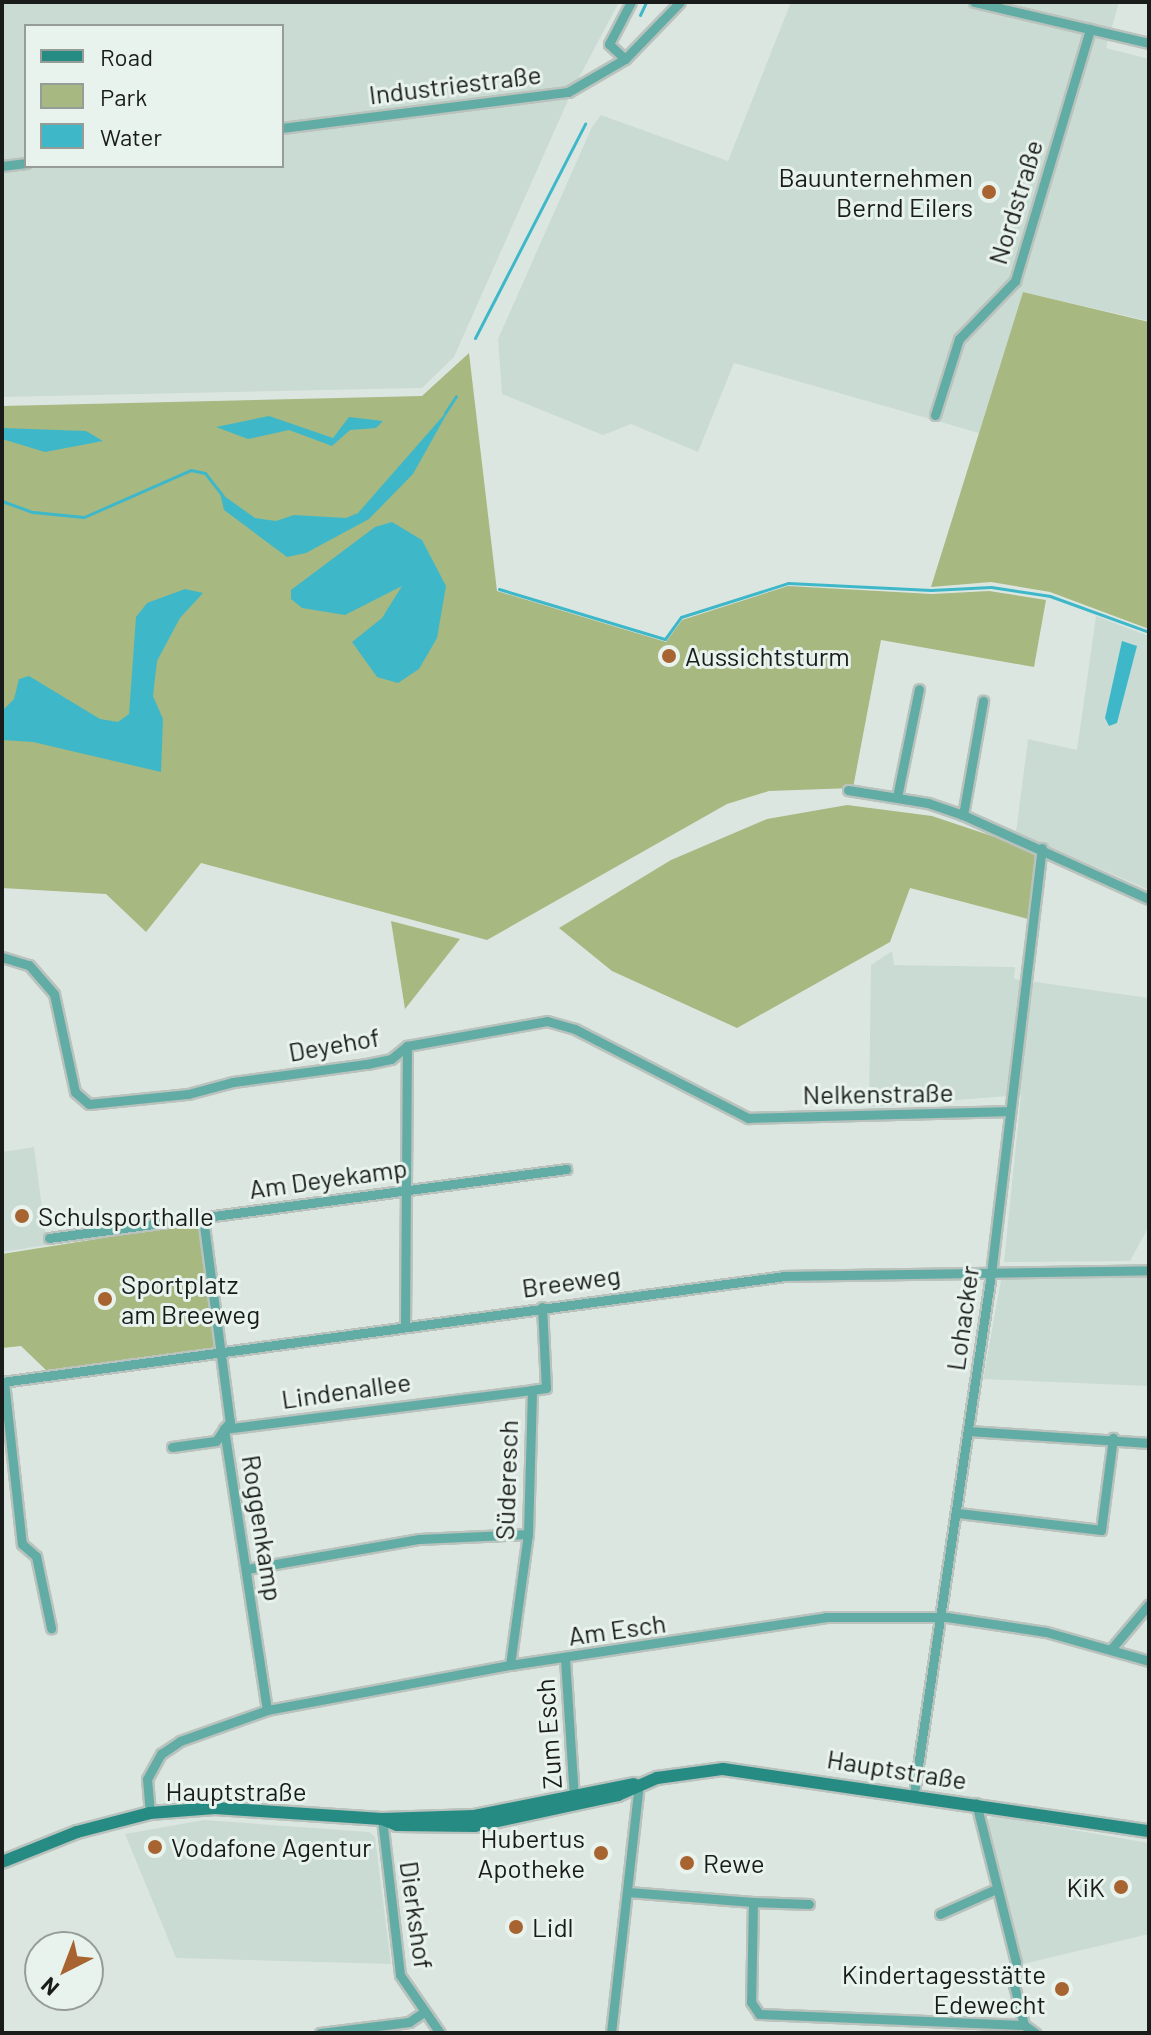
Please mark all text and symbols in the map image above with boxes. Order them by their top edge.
legend [24,24,284,168]
text: Road [100,42,153,71]
street label: Industriestraße [367,58,543,110]
text: Park [100,82,147,111]
text: Water [100,122,162,151]
street label: Nordstraße [981,136,1049,268]
place label: Bauunternehmen Bernd Eilers [778,161,973,222]
marker: Bauunternehmen Bernd Eilers [980,183,998,201]
place label: Aussichtsturm [685,640,850,672]
marker: Aussichtsturm [660,647,678,665]
street label: Deyehof [286,1021,382,1067]
street label: Nelkenstraße [802,1076,954,1110]
street label: Am Deyekamp [247,1151,409,1205]
place label: Schulsporthalle [38,1200,214,1232]
marker: Schulsporthalle [13,1207,31,1225]
street label: Breeweg [520,1259,622,1303]
street label: Lohacker [939,1264,985,1372]
place label: Sportplatz am Breeweg [121,1268,260,1330]
marker: Sportplatz am Breeweg [96,1290,114,1308]
street label: Lindenallee [279,1365,413,1415]
street label: Süderesch [488,1419,524,1541]
street label: Roggenkamp [236,1453,290,1603]
street label: Am Esch [566,1607,668,1651]
street label: Zum Esch [529,1678,567,1790]
street label: Hauptstraße [825,1743,969,1795]
street label: Hauptstraße [165,1775,307,1807]
place label: Hubertus Apotheke [477,1822,585,1884]
place label: Vodafone Agentur [171,1831,372,1863]
marker: Vodafone Agentur [146,1838,164,1856]
marker: Hubertus Apotheke [592,1844,610,1862]
place label: Rewe [703,1847,765,1879]
marker: Rewe [678,1854,696,1872]
street label: Dierkshof [394,1859,440,1971]
place label: KiK [1067,1871,1105,1903]
marker: KiK [1112,1878,1130,1896]
place label: Lidl [532,1911,574,1943]
marker: Lidl [507,1918,525,1936]
north arrow [24,1931,104,2011]
place label: Kindertagesstätte Edewecht [842,1958,1046,2020]
text: N [35,1973,63,2002]
marker: Kindertagesstätte Edewecht [1053,1980,1071,1998]

